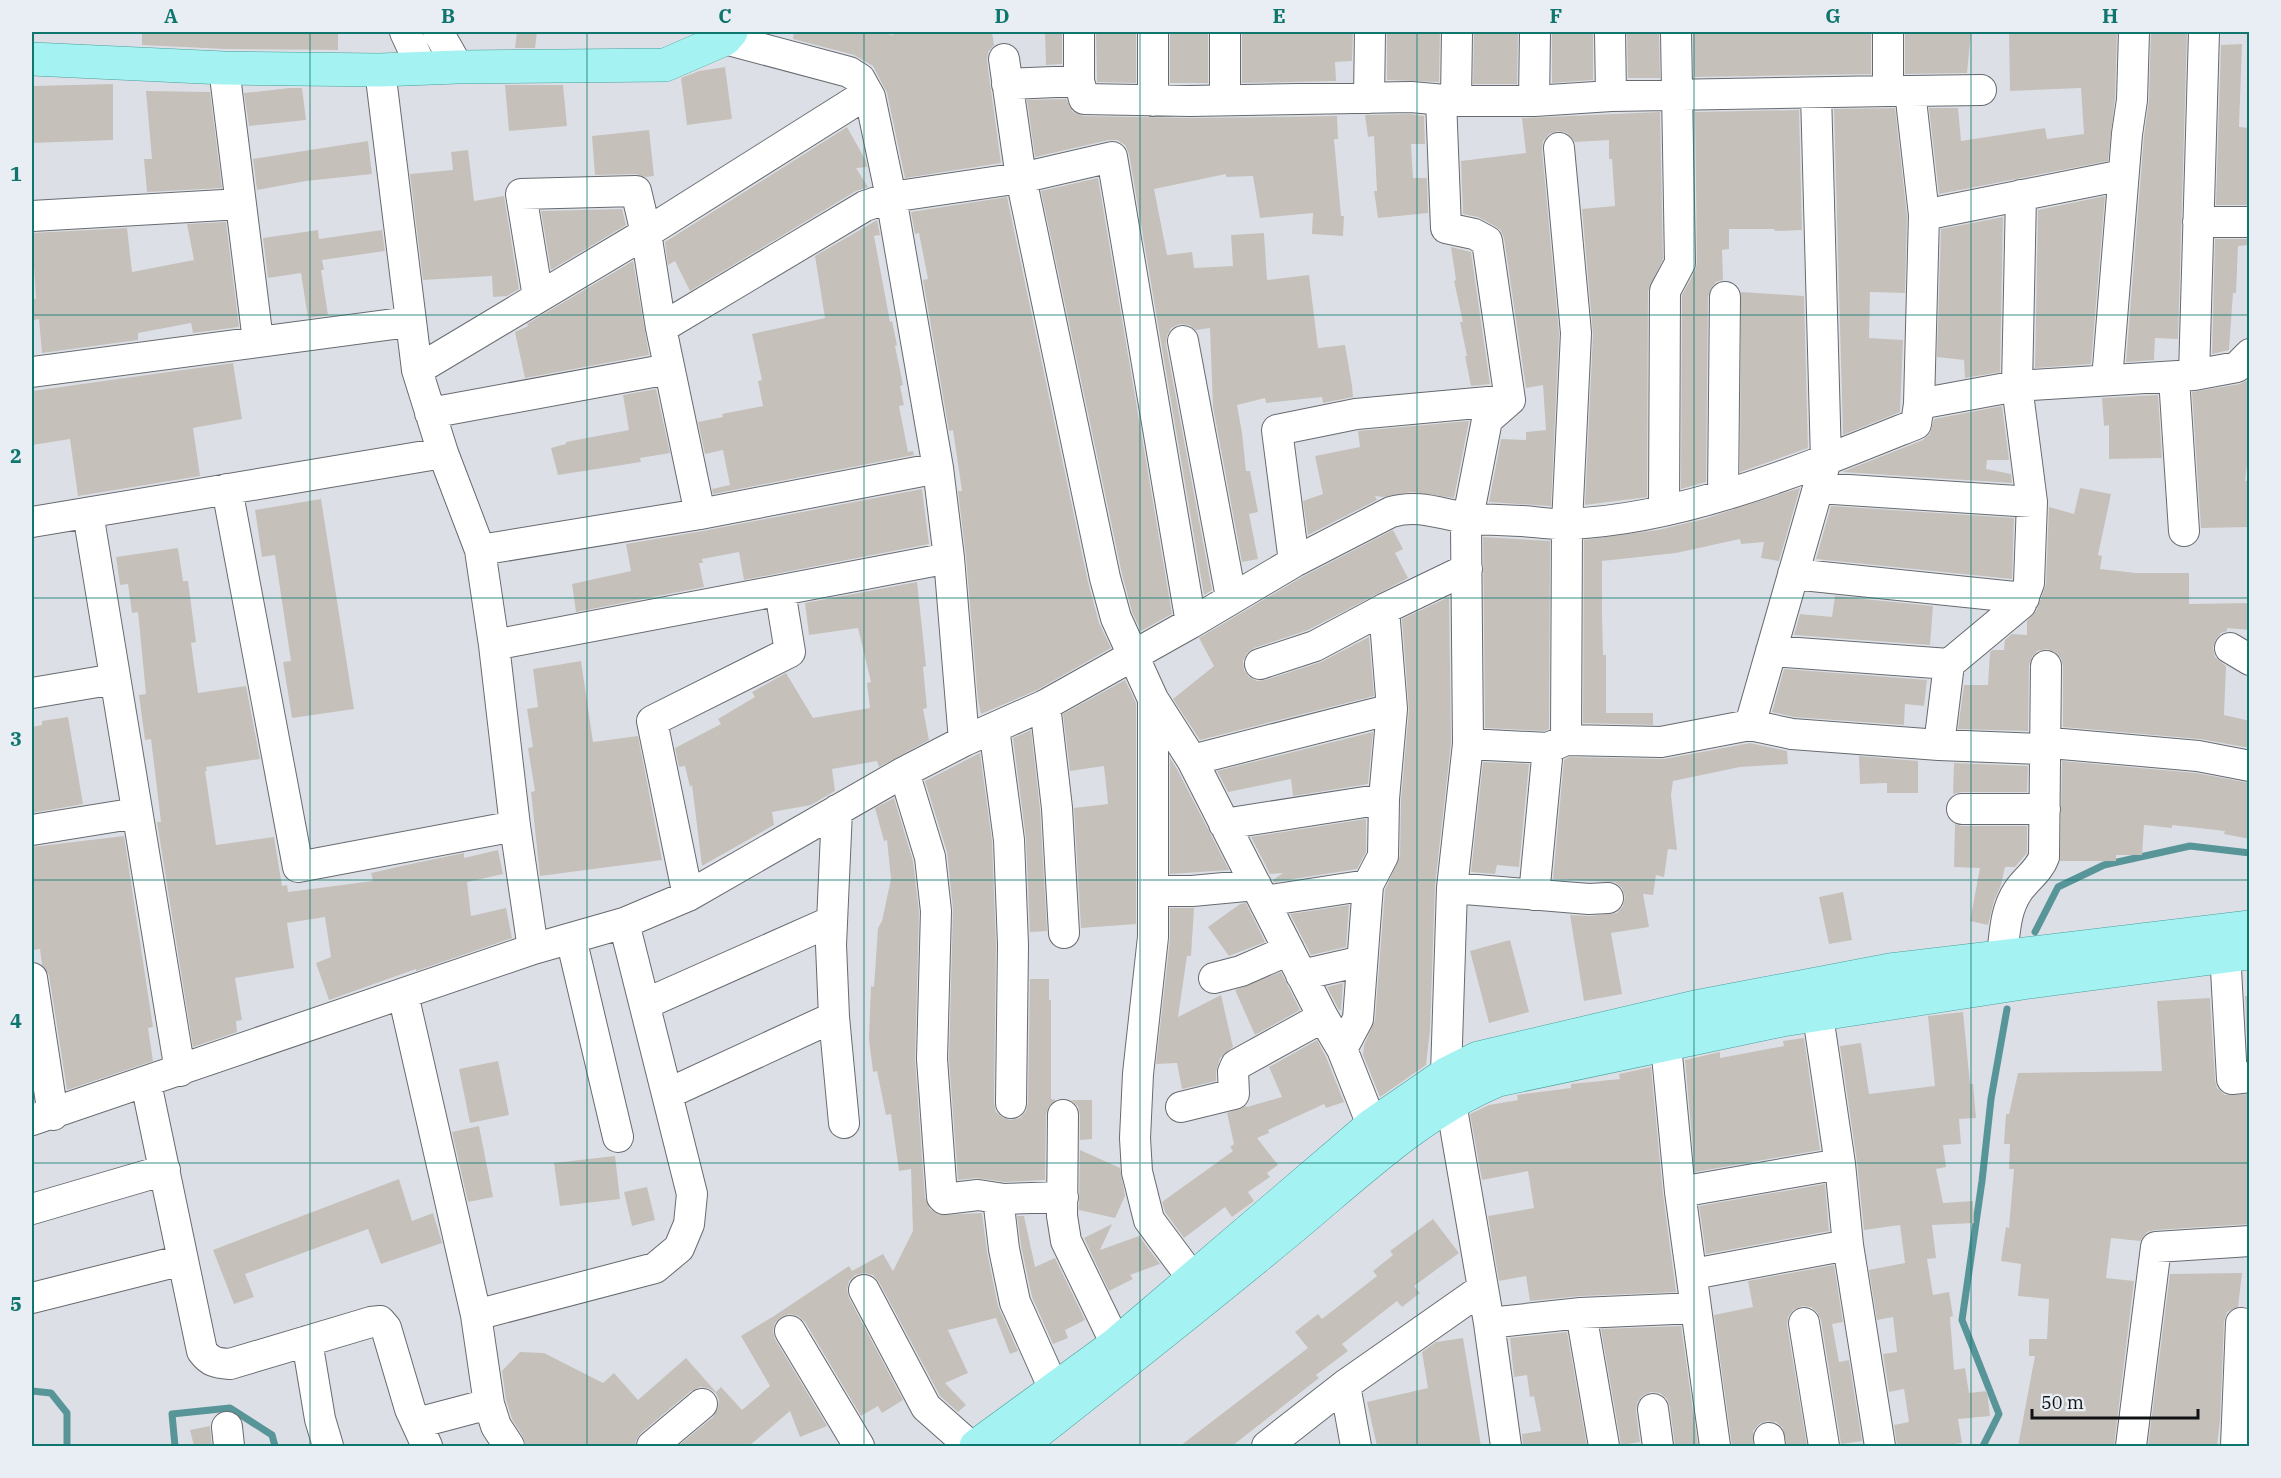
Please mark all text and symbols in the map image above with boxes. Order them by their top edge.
text: A [164,2,178,29]
text: B [441,2,455,29]
text: C [718,2,732,29]
text: D [994,2,1010,29]
text: E [1272,2,1286,29]
text: F [1550,2,1562,29]
text: G [1825,2,1841,29]
text: H [2102,2,2118,29]
text: 1 [10,160,22,187]
text: 2 [10,442,22,469]
text: 3 [10,725,22,752]
text: 4 [10,1007,22,1034]
text: 5 [10,1290,22,1317]
scale bar [2032,1382,2198,1420]
text: 50 m [2041,1391,2084,1414]

